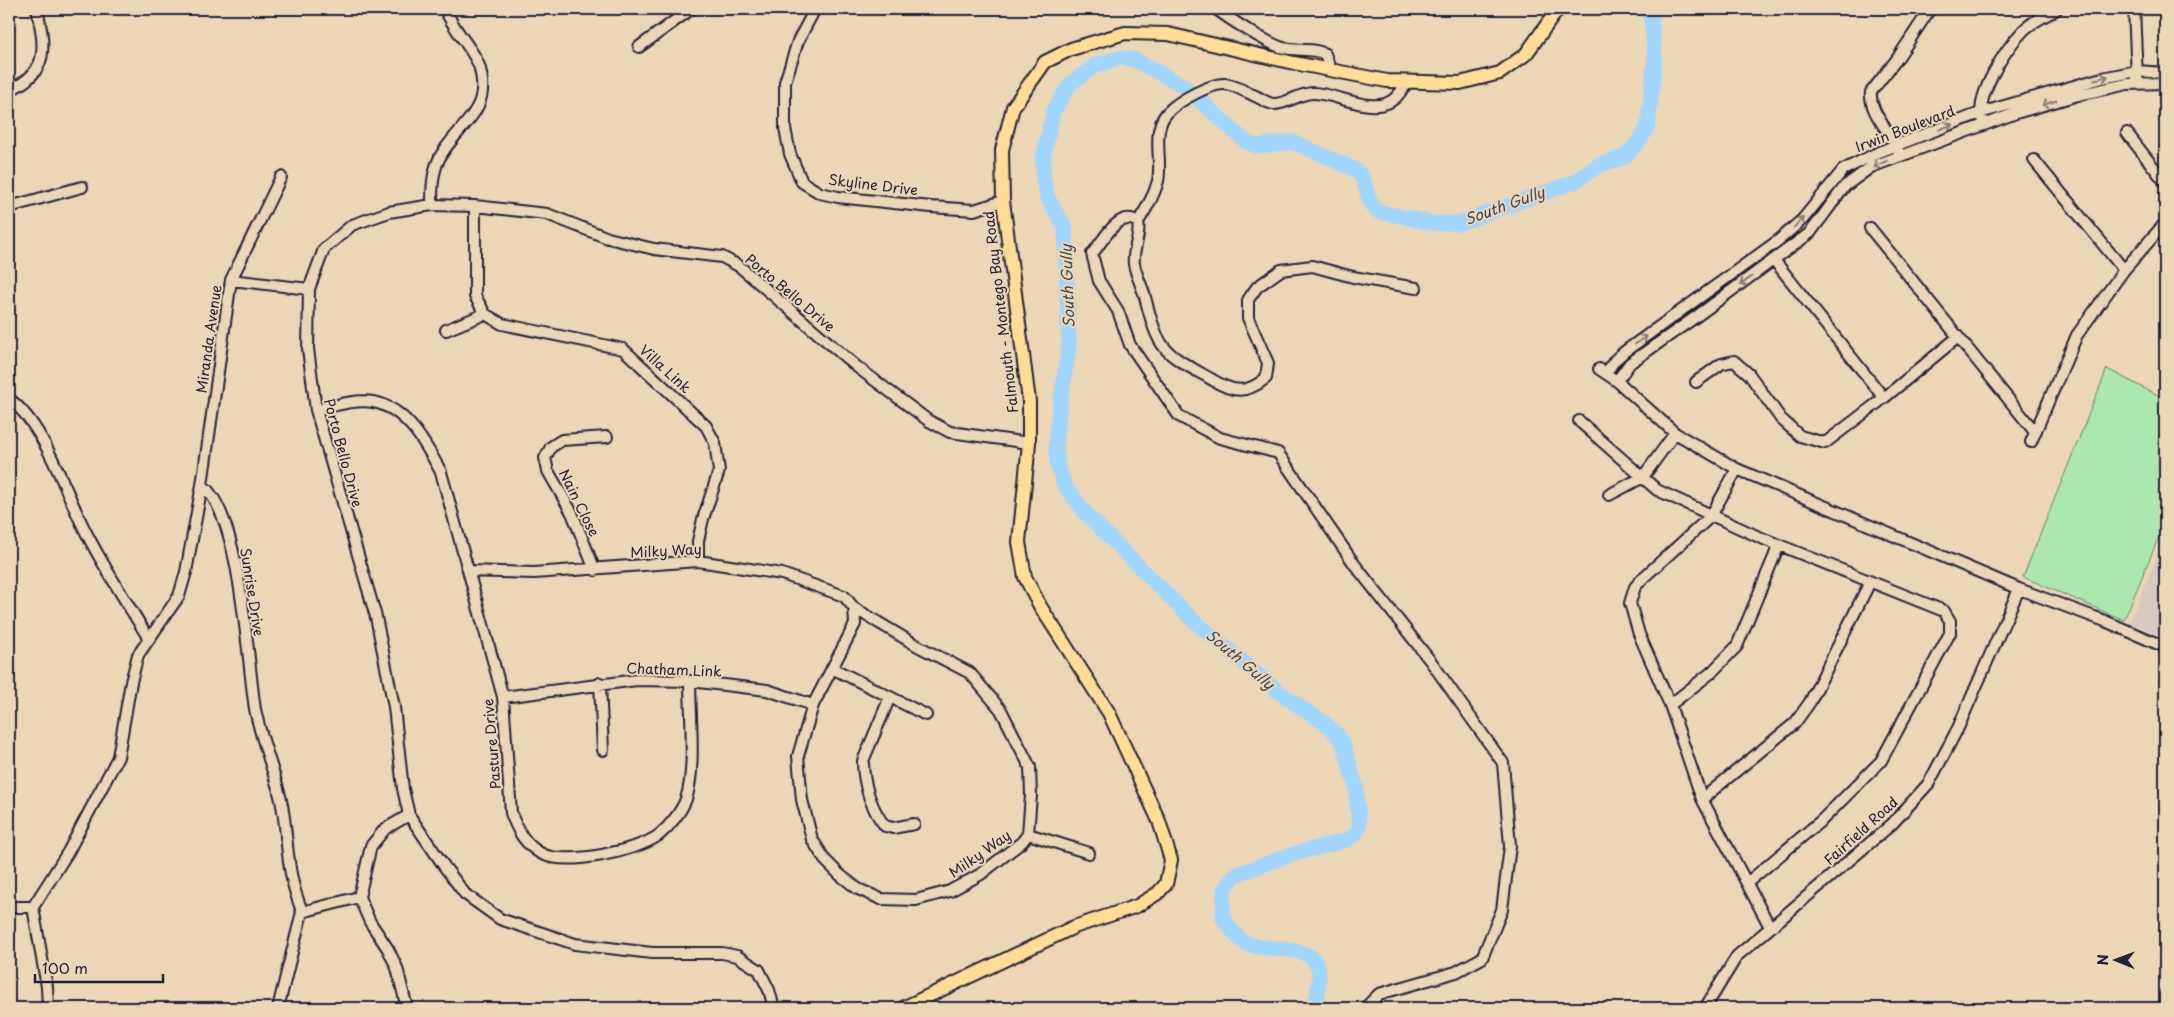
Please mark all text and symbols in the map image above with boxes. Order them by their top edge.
one-way arrow [2092,73,2108,82]
one-way arrow [2042,99,2058,109]
street label: Irwin Boulevard [1852,100,1958,157]
one-way arrow [1938,122,1953,131]
one-way arrow [1873,159,1888,169]
street label: Skyline Drive [827,169,919,200]
water label: South Gully [1461,179,1549,230]
street label: Falmouth - Montego Bay Road [978,210,1023,414]
one-way arrow [1793,216,1805,228]
water label: South Gully [1054,243,1079,328]
street label: Porto Bello Drive [741,249,840,337]
one-way arrow [1740,275,1753,286]
street label: Miranda Avenue [191,283,227,394]
one-way arrow [1634,335,1648,345]
street label: Villa Link [635,340,696,398]
street label: Porto Bello Drive [319,396,368,510]
street label: Nain Close [554,466,605,540]
street label: Milky Way [630,538,702,563]
street label: Sunrise Drive [235,546,270,638]
water label: South Gully [1202,623,1281,695]
street label: Chatham Link [626,657,722,682]
street label: Pasture Drive [477,698,506,790]
street label: Fairfield Road [1819,792,1902,870]
street label: Milky Way [944,825,1015,883]
north arrow [2092,934,2142,984]
scale bar [35,952,162,984]
text: N [2092,954,2113,965]
text: 100 m [42,956,88,979]

